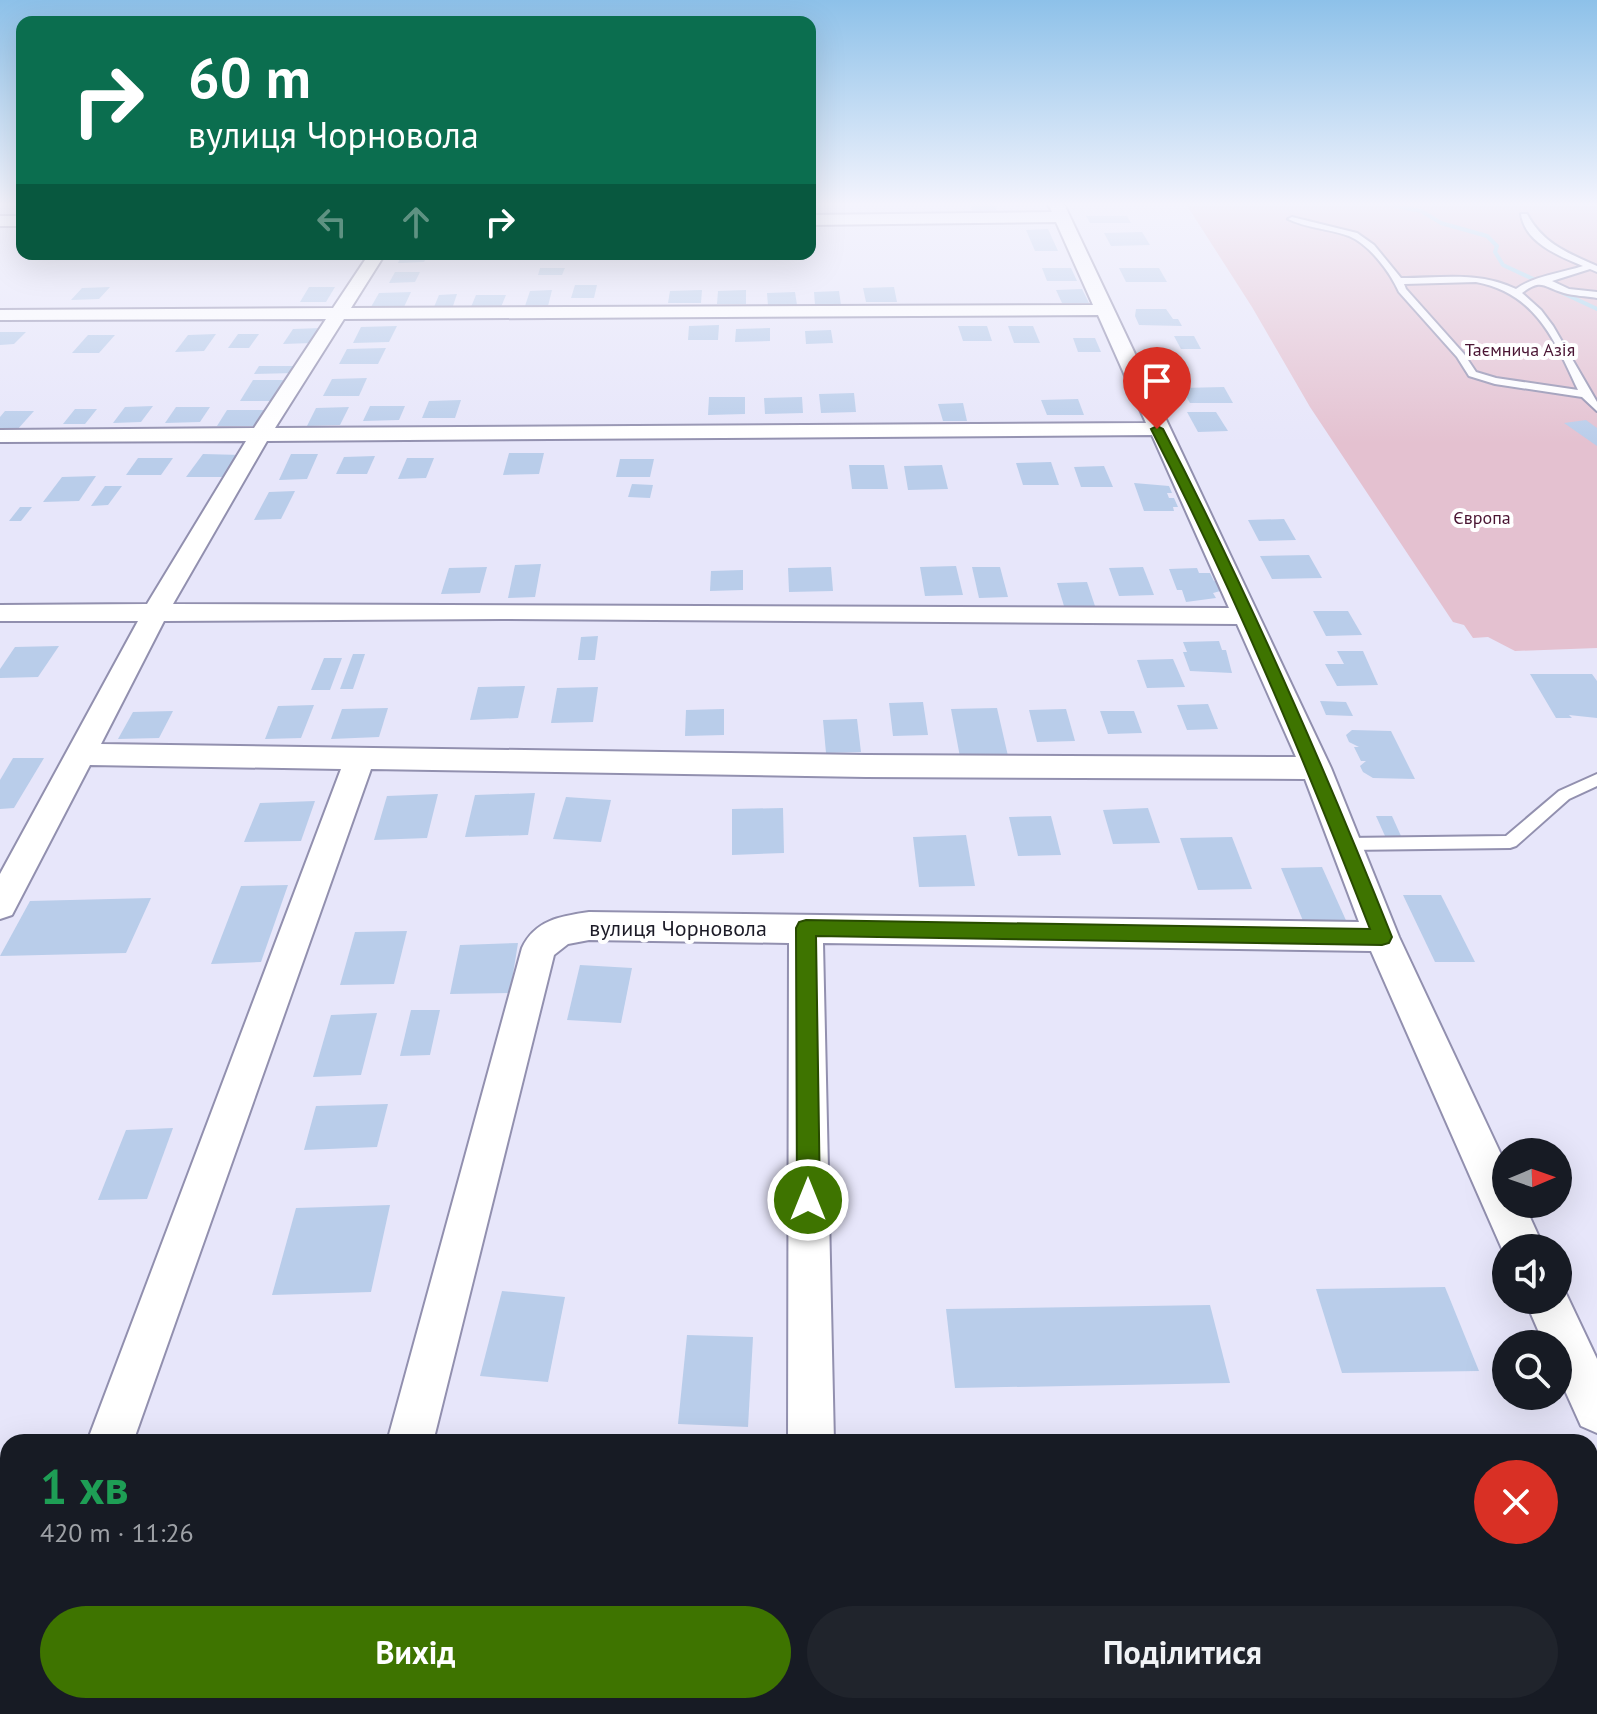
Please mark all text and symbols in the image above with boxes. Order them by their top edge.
text: 60 m [188,41,311,113]
icon: right [56,48,160,152]
text: вулиця Чорновола [188,111,479,158]
icon: left [310,200,354,244]
icon: ahead [394,200,438,244]
icon: right [478,200,522,244]
park label: Таємнича Азія [1465,338,1575,361]
pin [1123,347,1191,429]
icon: arrive [1135,359,1179,403]
park label: Європа [1453,506,1511,529]
street label: вулиця Чорновола [589,914,767,942]
north arrow [1492,1138,1572,1218]
map controls [1492,1138,1572,1410]
position arrow [766,1158,850,1242]
button: sound [1492,1234,1572,1314]
button: search [1492,1330,1572,1410]
text: 1 хв [40,1455,129,1517]
button: close [1474,1460,1558,1544]
text: 420 m · 11:26 [40,1516,194,1549]
button: Вихід [40,1606,791,1698]
button: Поділитися [807,1606,1558,1698]

